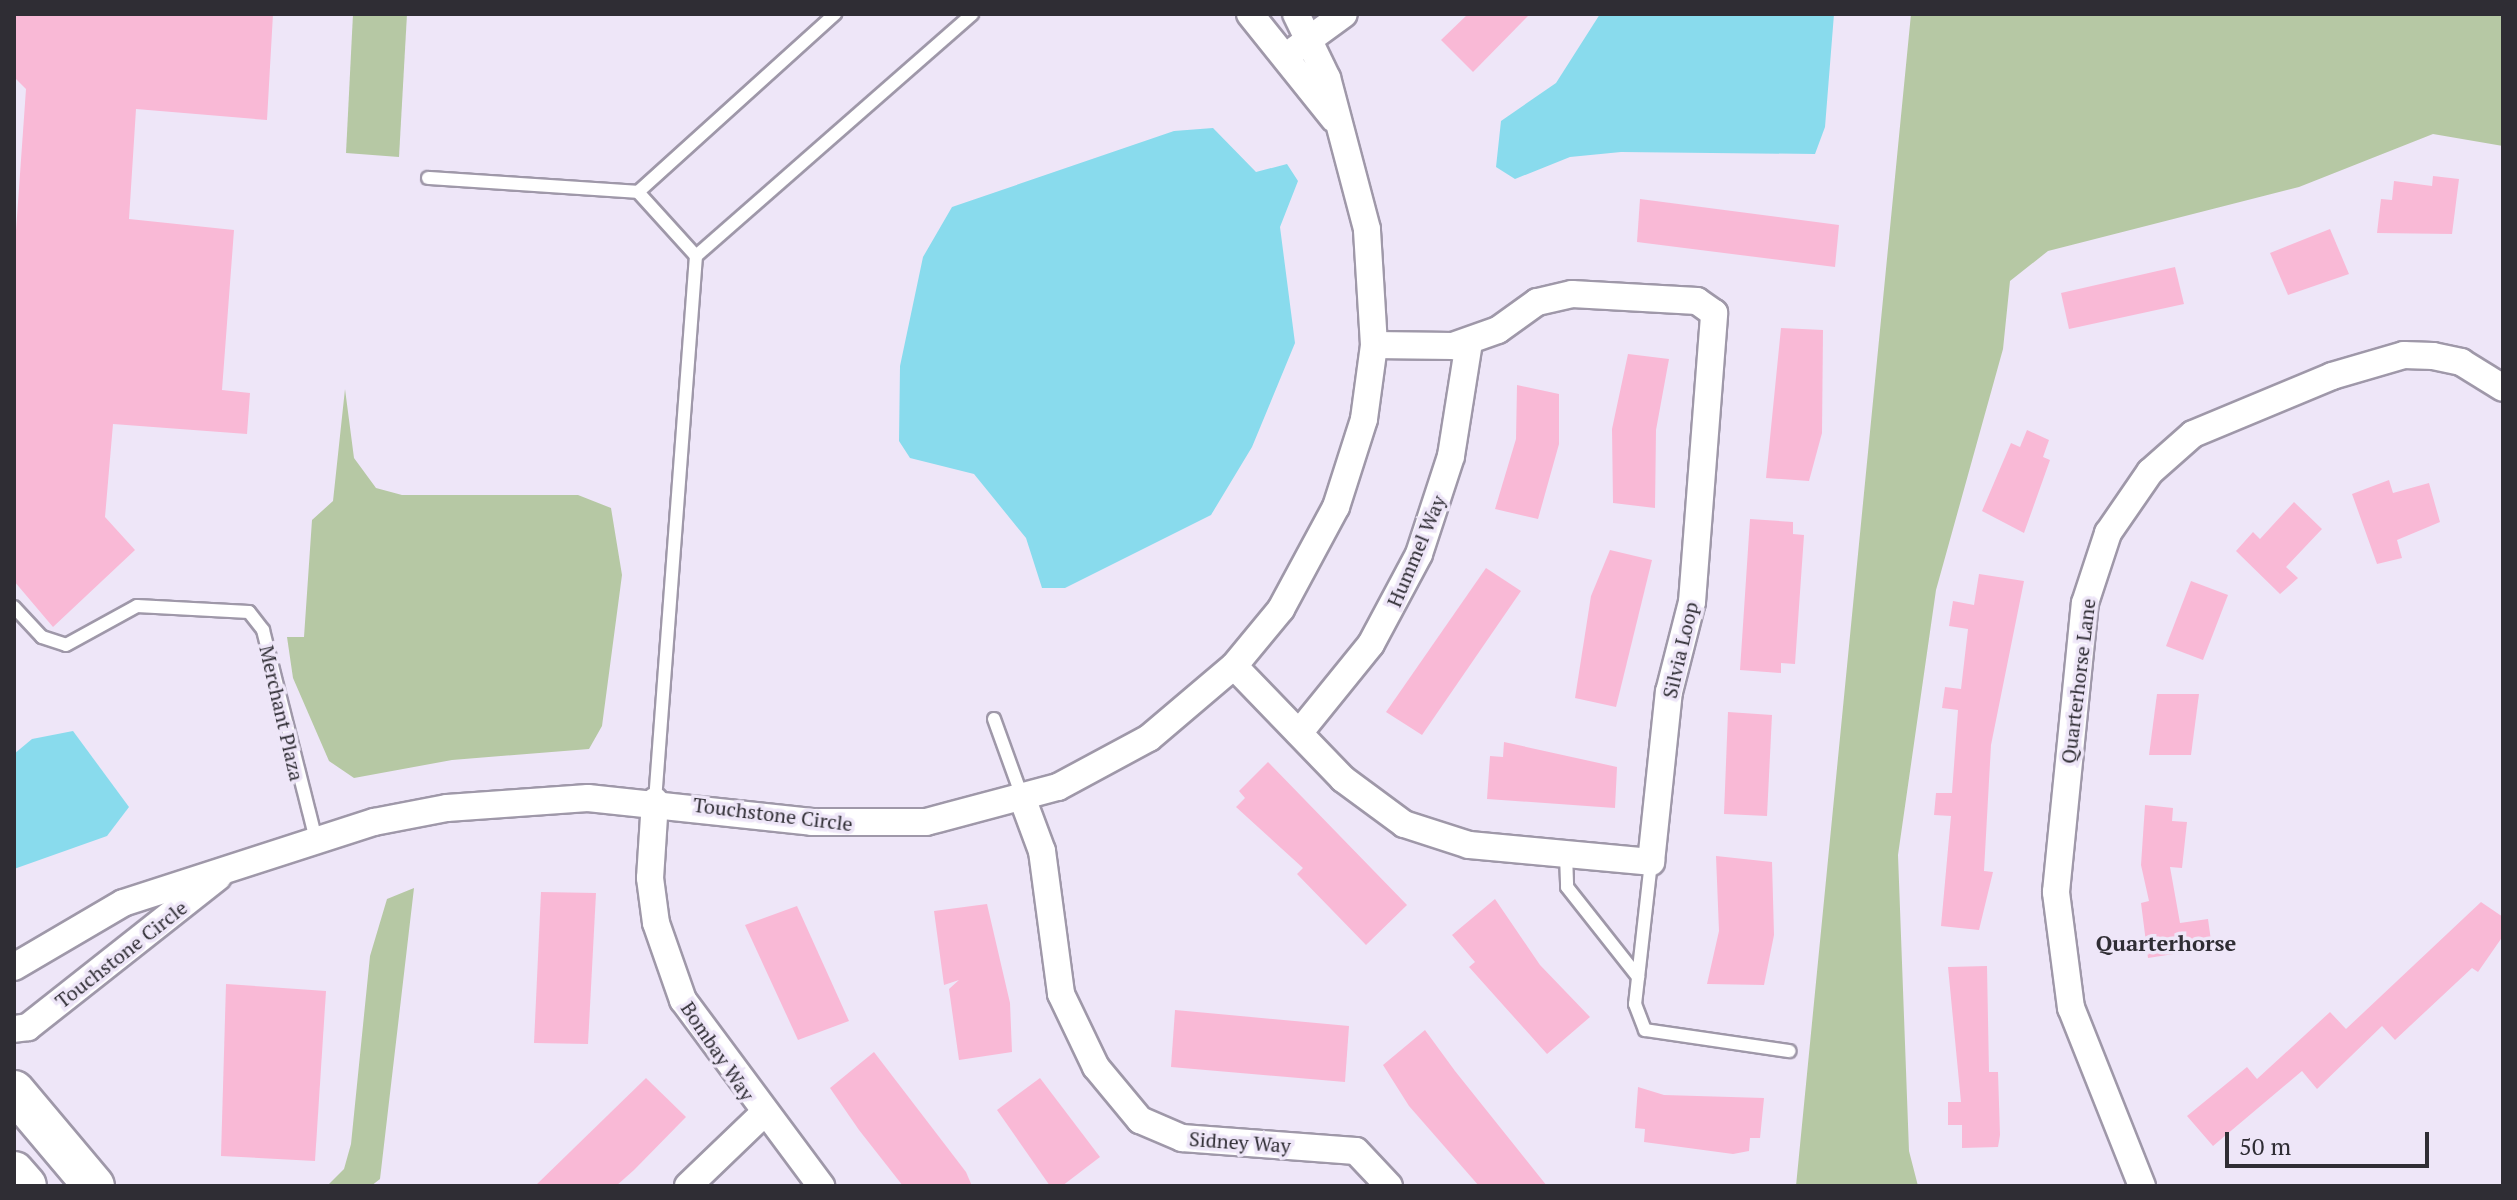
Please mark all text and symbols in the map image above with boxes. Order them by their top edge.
street label: Hummel Way [1382,492,1450,610]
street label: Quarterhorse Lane [2056,597,2100,765]
street label: Silvia Loop [1657,599,1703,701]
street label: Merchant Plaza [255,643,309,783]
street label: Touchstone Circle [692,792,854,836]
street label: Touchstone Circle [50,895,192,1013]
district label: Quarterhorse [2096,930,2236,956]
street label: Bombay Way [676,997,760,1105]
scale bar [2229,1116,2433,1166]
street label: Sidney Way [1188,1126,1292,1158]
text: 50 m [2239,1130,2291,1162]

